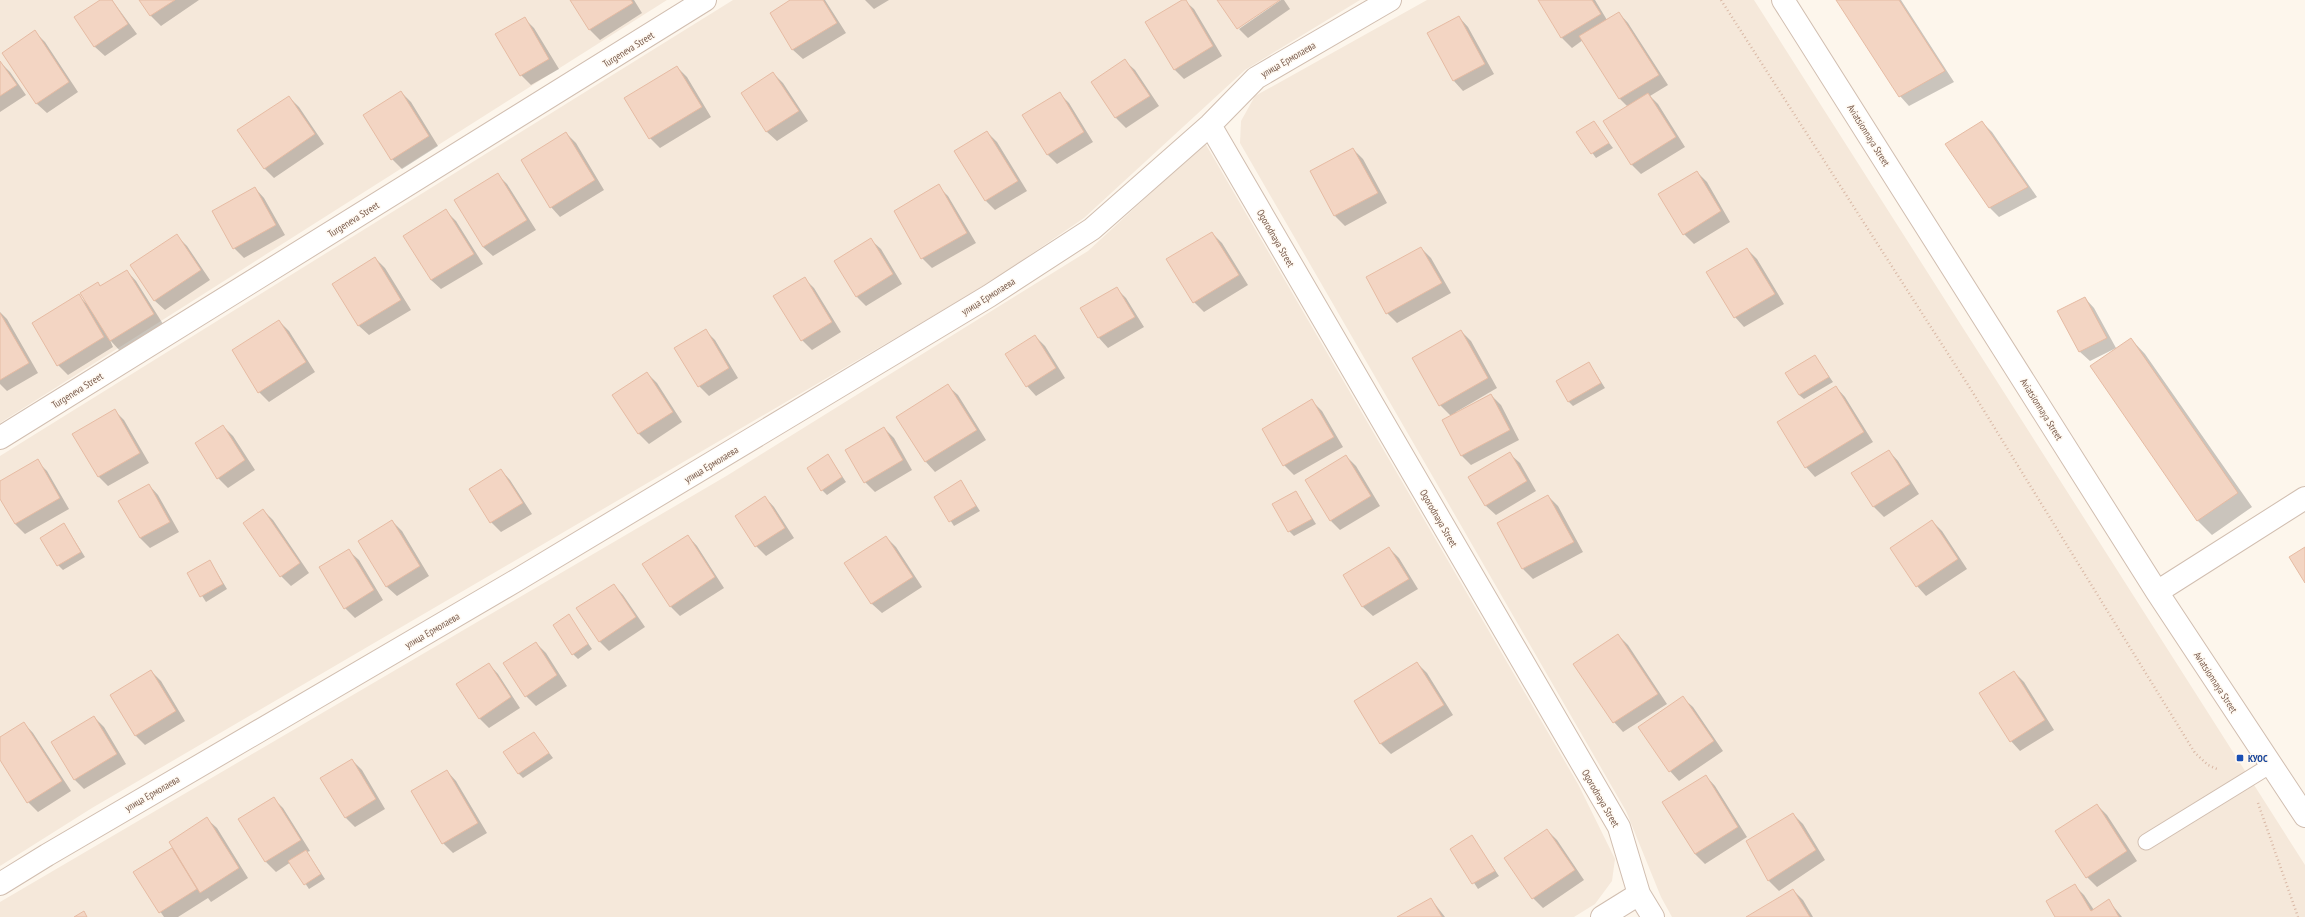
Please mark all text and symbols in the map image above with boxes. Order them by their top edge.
street label: Turgeneva Street [600,28,657,70]
street label: улица Ермолаева [1259,39,1318,80]
street label: Aviatsionnaya Street [1844,102,1893,169]
street label: Turgeneva Street [325,198,382,240]
street label: Ogorodnaya Street [1254,207,1297,270]
street label: улица Ермолаева [959,275,1018,318]
street label: Turgeneva Street [49,369,106,411]
street label: Aviatsionnaya Street [2017,376,2066,443]
street label: улица Ермолаева [682,443,741,486]
street label: Ogorodnaya Street [1417,487,1460,550]
street label: улица Ермолаева [403,610,462,651]
street label: Aviatsionnaya Street [2191,649,2240,716]
place label: КУОС [2248,752,2268,765]
marker: КУОС [2235,753,2245,763]
street label: Ogorodnaya Street [1579,767,1622,830]
street label: улица Ермолаева [123,773,182,814]

